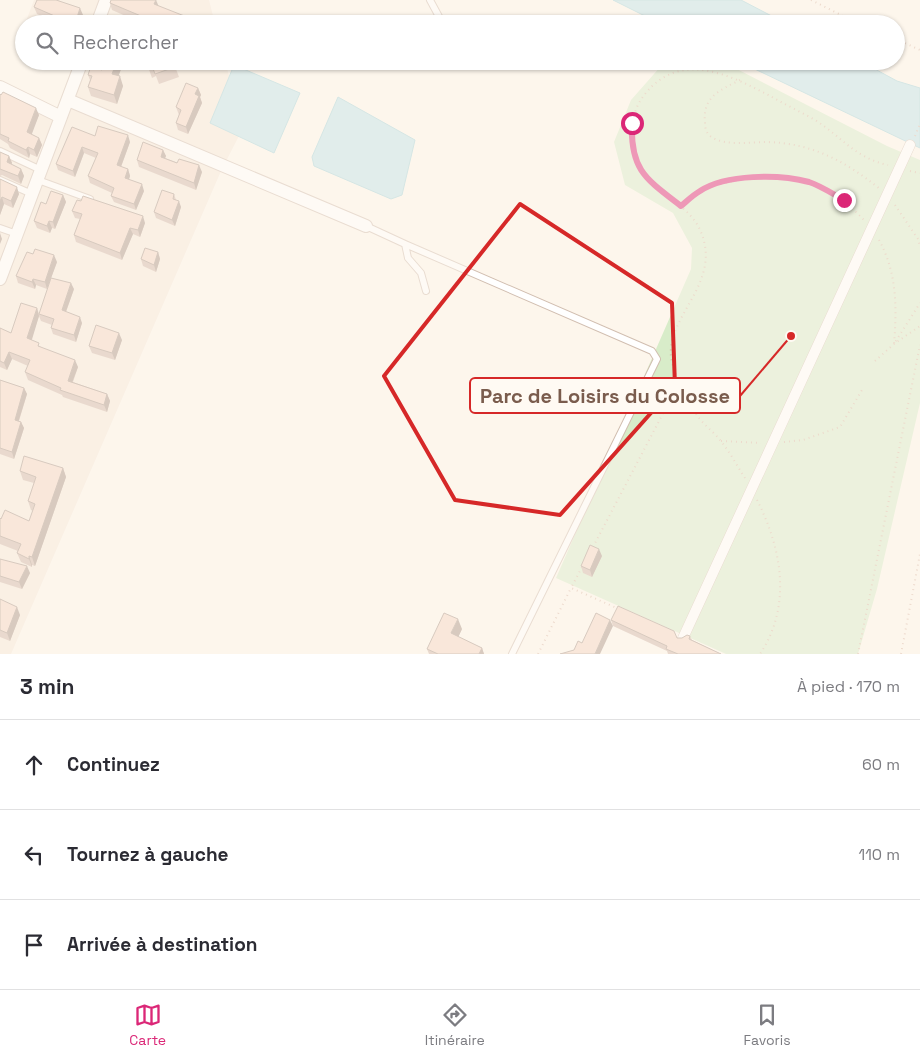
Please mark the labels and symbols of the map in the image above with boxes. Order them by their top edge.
route start [621,112,644,135]
route end [833,189,856,212]
callout: Parc de Loisirs du Colosse [470,378,740,413]
text: Parc de Loisirs du Colosse [480,383,730,409]

